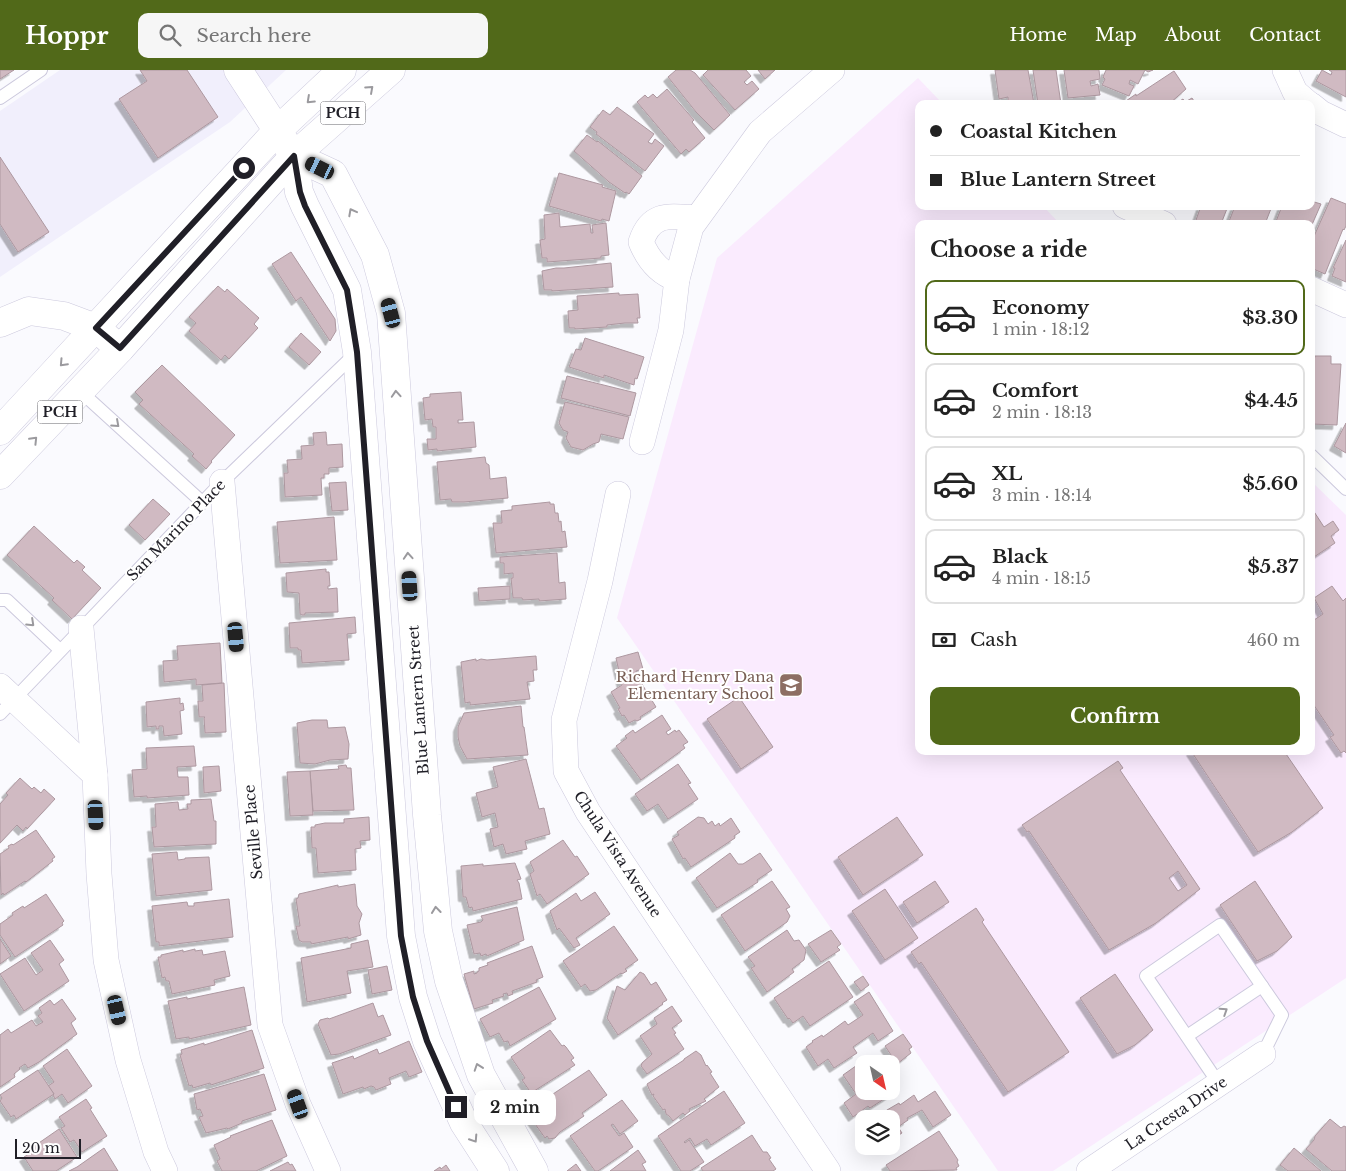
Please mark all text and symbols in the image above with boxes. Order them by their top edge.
search box [138,13,488,58]
text: Hoppr [25,21,108,50]
icon: search [156,21,184,49]
text: Search here [196,24,311,47]
text: Home [1009,24,1067,46]
text: Map [1095,24,1137,46]
text: About [1165,24,1221,46]
text: Contact [1249,24,1321,46]
one-way arrow [365,85,374,94]
one-way arrow [306,94,315,103]
road number: PCH [320,102,366,124]
text: Coastal Kitchen [960,120,1117,143]
car [303,155,336,181]
route start [233,157,255,179]
text: Blue Lantern Street [960,168,1156,191]
one-way arrow [348,208,358,217]
text: Choose a ride [930,236,1087,263]
icon: car [932,295,977,340]
text: Economy [992,296,1089,319]
car [379,297,402,329]
text: $3.30 [1242,306,1298,329]
text: 1 min · 18:12 [992,319,1090,339]
one-way arrow [60,358,69,367]
icon: car [932,378,977,423]
text: Comfort [992,379,1079,402]
text: $4.45 [1244,389,1298,412]
one-way arrow [391,390,402,398]
road number: PCH [38,401,82,424]
text: 2 min · 18:13 [992,402,1092,422]
one-way arrow [111,418,120,427]
one-way arrow [28,437,37,446]
icon: car [932,461,977,506]
text: XL [992,462,1022,485]
text: $5.60 [1243,472,1298,495]
street label: San Marino Place [123,475,229,585]
text: 3 min · 18:14 [992,485,1092,505]
icon: car [932,544,977,589]
text: Black [992,545,1048,568]
one-way arrow [402,552,413,560]
text: $5.37 [1248,555,1298,578]
text: 4 min · 18:15 [992,568,1091,588]
car [401,571,418,601]
one-way arrow [26,617,35,626]
car [227,621,244,653]
street label: Blue Lantern Street [403,624,433,776]
icon: cash [930,626,958,654]
text: Cash [970,628,1017,651]
text: 460 m [1247,630,1300,650]
place label: Richard Henry Dana Elementary School [616,667,775,703]
school or university icon: Richard Henry Dana Elementary School [778,672,804,698]
button: Confirm [930,687,1300,745]
street label: Seville Place [239,784,267,880]
street label: Chula Vista Avenue [570,787,666,921]
car [87,800,104,830]
one-way arrow [431,906,442,914]
car [106,994,127,1026]
one-way arrow [1219,1008,1228,1017]
north arrow [855,1055,900,1100]
map controls [855,1055,900,1155]
one-way arrow [474,1063,484,1071]
street label: La Cresta Drive [1121,1072,1231,1154]
car [285,1087,310,1121]
callout: 2 min [474,1090,556,1124]
route end [445,1096,467,1118]
text: 2 min [490,1097,540,1117]
button: layers [855,1110,900,1155]
one-way arrow [468,1134,478,1143]
scale bar [15,1136,81,1159]
text: 20 m [22,1139,60,1157]

